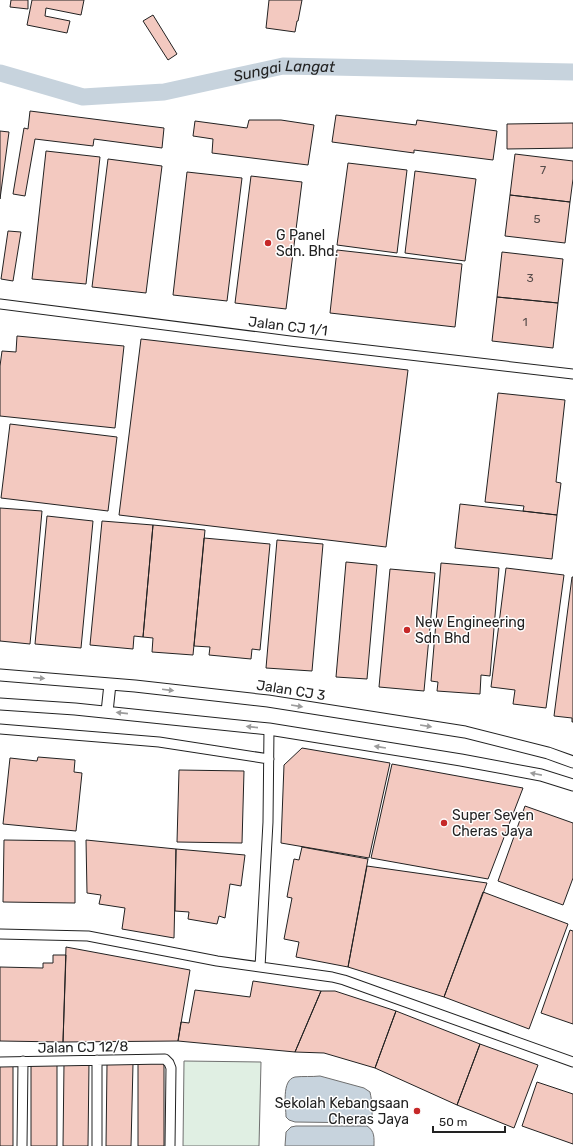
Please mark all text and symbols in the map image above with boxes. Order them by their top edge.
water label: Sungai Langat [232,57,335,86]
house number: 7 [540,163,546,177]
house number: 5 [533,212,541,226]
place label: G Panel Sdn. Bhd. [276,227,338,260]
marker: G Panel Sdn. Bhd. [263,238,273,248]
house number: 3 [526,271,534,285]
street label: Jalan CJ 1/1 [247,313,329,340]
house number: 1 [522,315,528,329]
place label: New Engineering Sdn Bhd [415,614,525,647]
marker: New Engineering Sdn Bhd [402,625,412,635]
one-way arrow [33,675,45,682]
street label: Jalan CJ 3 [255,677,327,704]
one-way arrow [162,687,174,693]
one-way arrow [291,703,303,709]
one-way arrow [116,710,128,717]
one-way arrow [420,723,432,729]
one-way arrow [246,724,258,731]
one-way arrow [374,744,386,750]
one-way arrow [530,771,542,777]
place label: Super Seven Cheras Jaya [452,807,534,840]
marker: Super Seven Cheras Jaya [439,818,449,828]
street label: Jalan CJ 12/8 [37,1038,129,1057]
place label: Sekolah Kebangsaan Cheras Jaya [275,1095,409,1128]
marker: Sekolah Kebangsaan Cheras Jaya [412,1106,422,1116]
scale bar [433,1108,505,1134]
text: 50 m [439,1115,467,1129]

